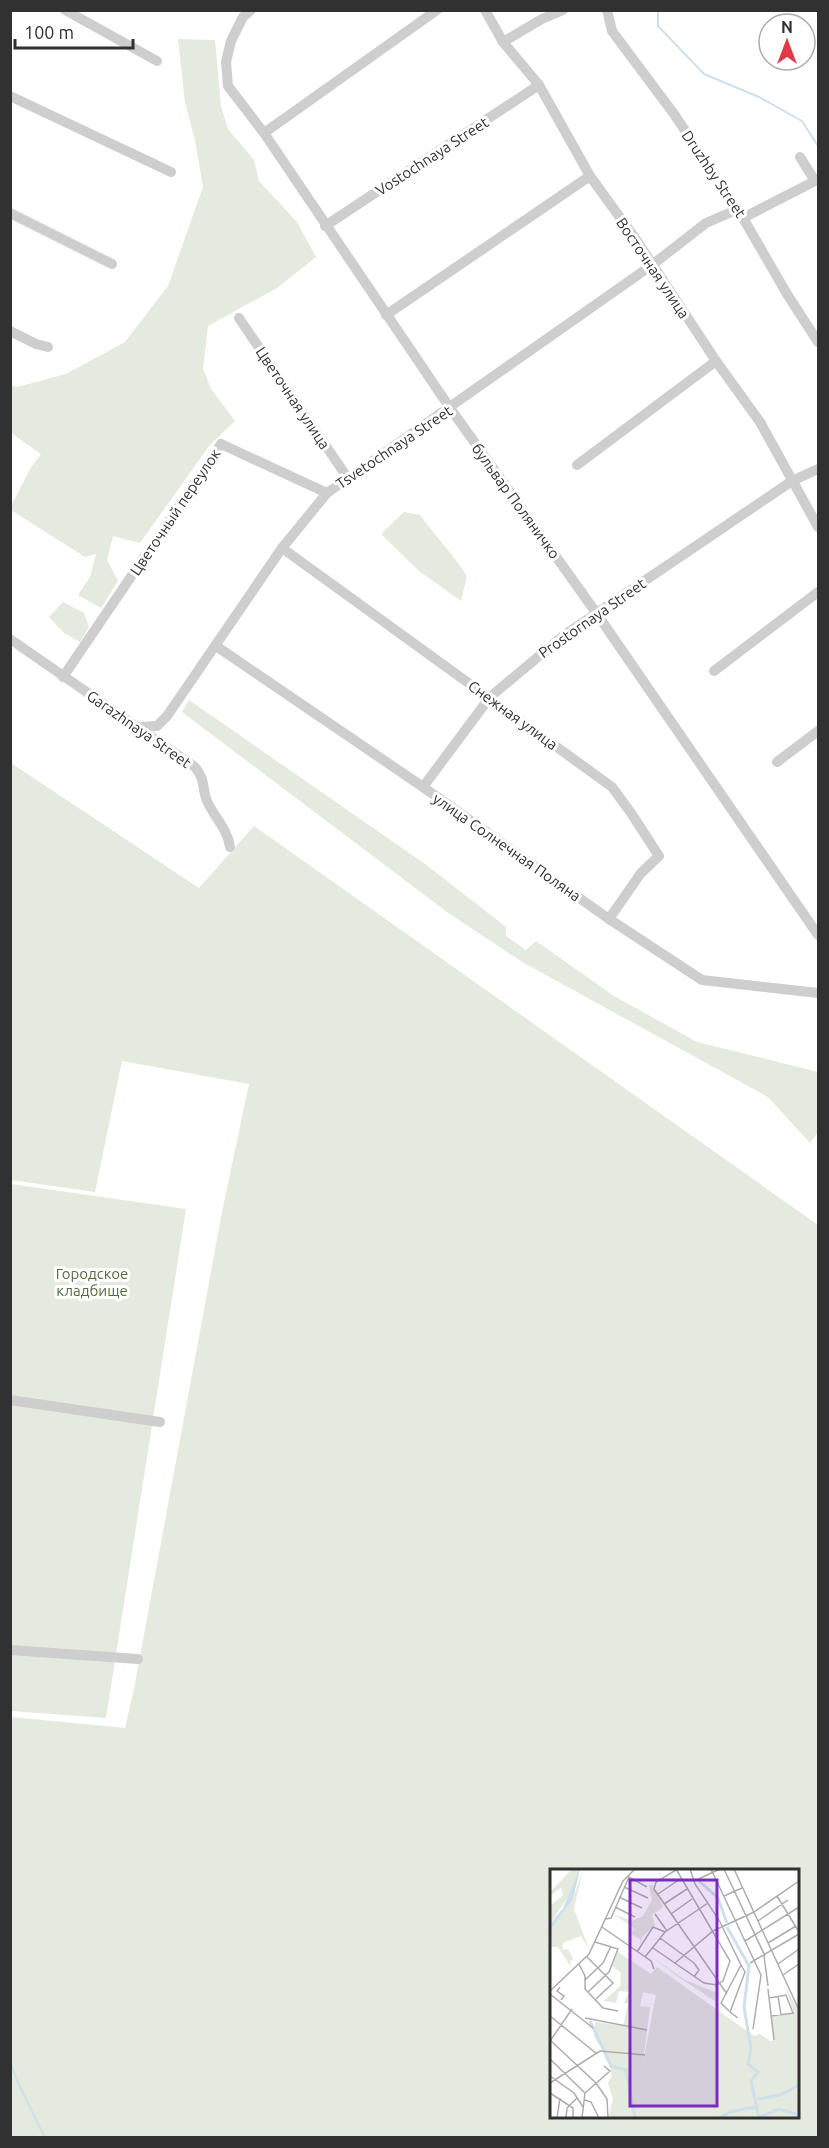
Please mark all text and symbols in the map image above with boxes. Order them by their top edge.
scale bar [15,12,134,50]
north arrow [757,12,817,72]
text: N [781,18,793,36]
text: 100 m [24,22,74,42]
street label: Vostochnaya Street [372,113,492,199]
street label: Druzhby Street [679,127,750,221]
street label: Восточная улица [613,214,693,322]
street label: Цветочная улица [253,344,333,452]
street label: Tsvetochnaya Street [333,402,455,492]
street label: бульвар Поляничко [469,440,563,562]
street label: Цветочный переулок [126,445,224,578]
street label: Prostornaya Street [535,575,649,661]
street label: Снежная улица [465,677,561,753]
street label: Garazhnaya Street [84,687,194,771]
street label: улица Солнечная Поляна [430,789,584,905]
park label: Городское кладбище [56,1265,128,1299]
inset map [550,1869,799,2118]

